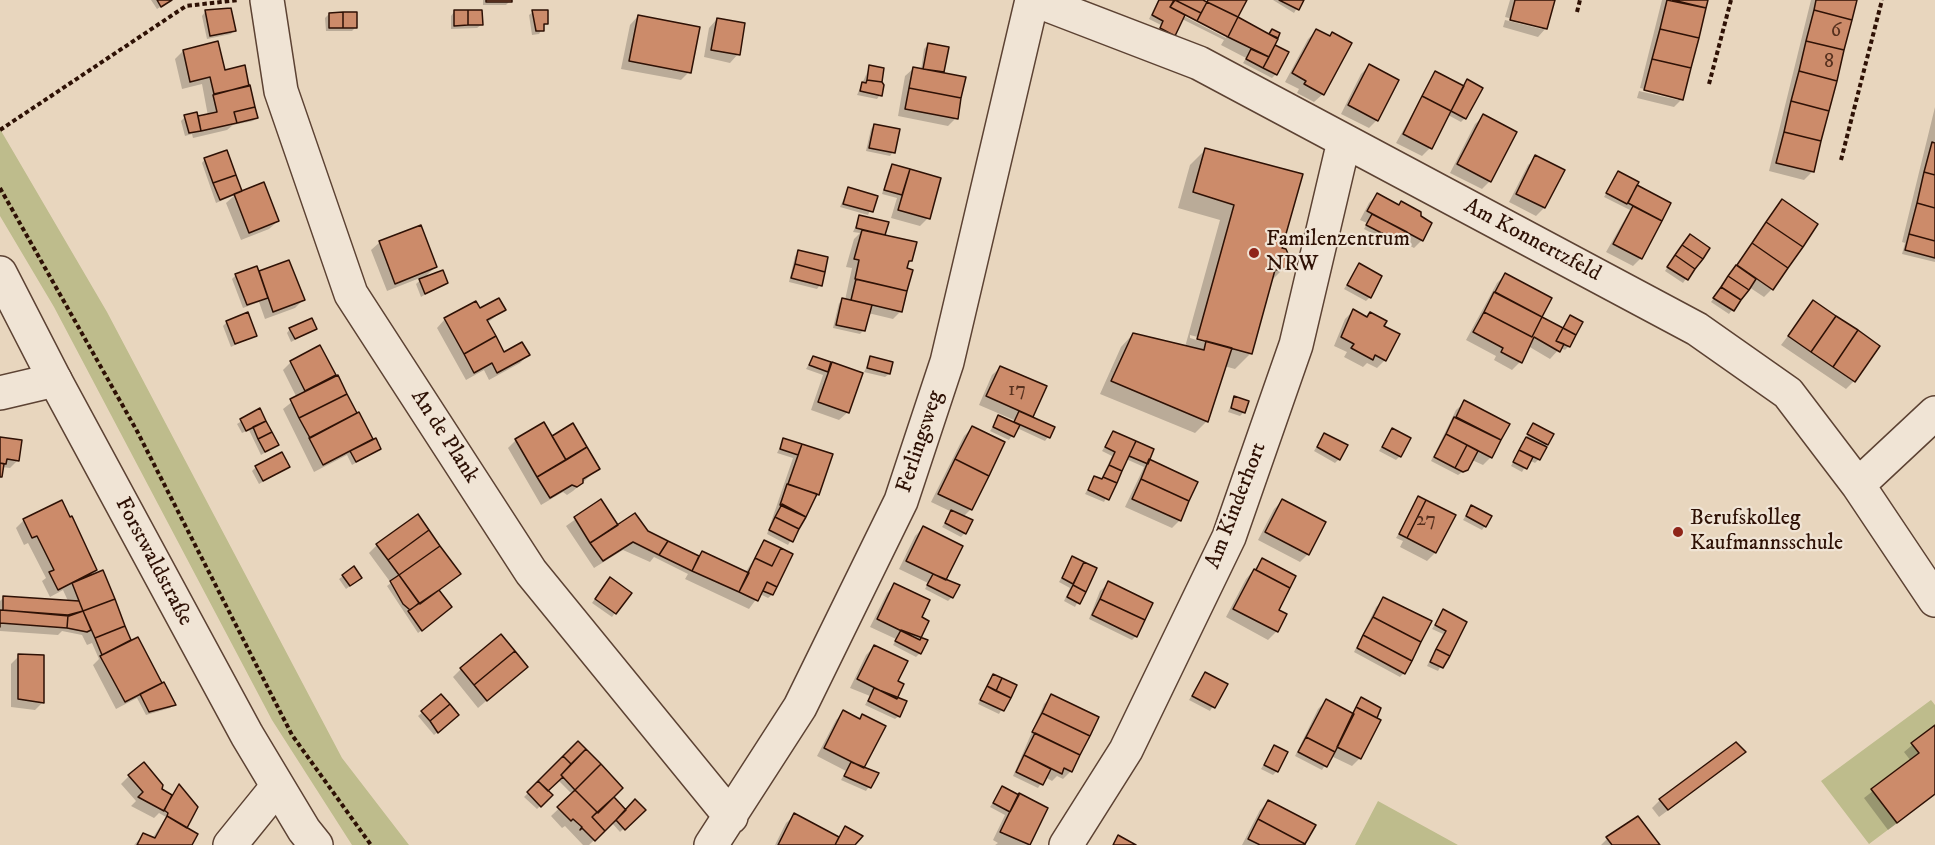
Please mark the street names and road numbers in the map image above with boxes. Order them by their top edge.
street label: Am Konnertzfeld [1459,194,1605,288]
street label: An de Plank [404,385,484,489]
street label: Ferlingsweg [892,388,950,496]
street label: Am Kinderhort [1201,439,1273,573]
street label: Forstwaldstraße [108,493,198,631]

